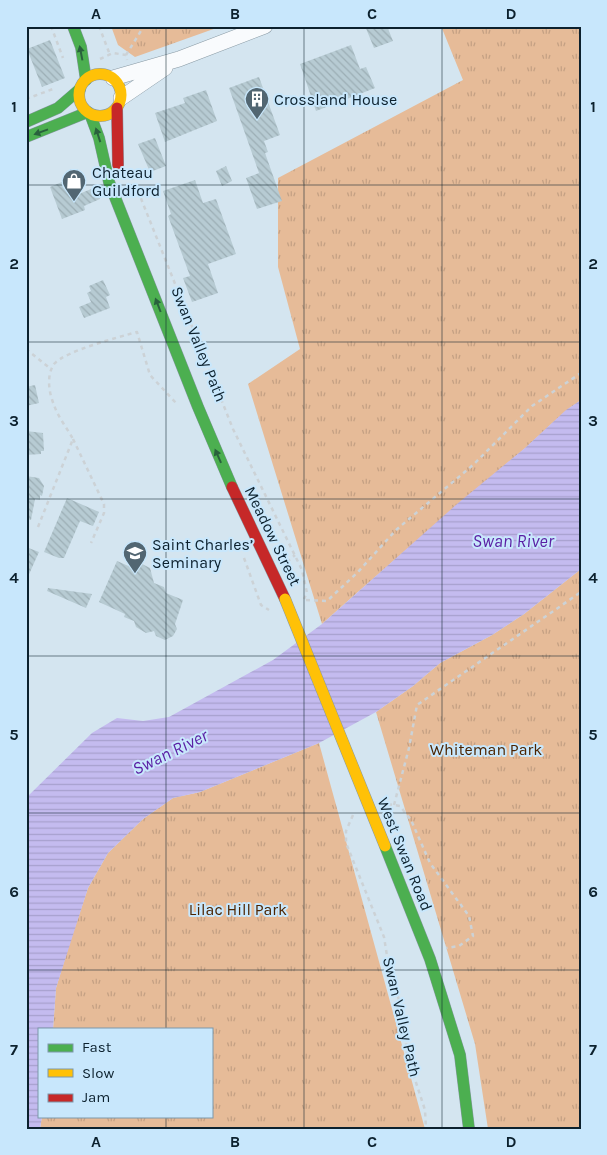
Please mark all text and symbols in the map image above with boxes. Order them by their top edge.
text: A [91,4,101,23]
text: B [230,4,240,23]
text: C [367,4,377,23]
text: D [506,4,517,23]
one-way arrow [77,45,85,60]
building icon: Crossland House [244,86,270,120]
place label: Crossland House [274,90,397,109]
text: 1 [11,97,17,116]
text: 1 [590,97,596,116]
one-way arrow [34,128,48,136]
one-way arrow [94,128,101,143]
place label: Chateau Guildford [92,163,160,200]
shop icon: Chateau Guildford [61,168,87,202]
text: 2 [9,254,19,273]
text: 2 [588,254,598,273]
street label: Swan Valley Path [167,284,231,404]
one-way arrow [154,297,162,312]
text: 3 [9,411,19,430]
text: 3 [588,411,598,430]
one-way arrow [214,449,222,463]
street label: Meadow Street [241,483,305,589]
water label: Swan River [472,530,555,552]
place label: Saint Charles’ Seminary [152,535,253,572]
school or university icon: Saint Charles’ Seminary [122,540,148,574]
text: 4 [9,568,19,587]
text: 4 [588,568,598,587]
water label: Swan River [128,724,212,780]
text: 5 [9,725,19,744]
text: 5 [588,725,598,744]
park label: Whiteman Park [430,740,542,759]
street label: West Swan Road [374,795,436,913]
text: 6 [9,882,19,901]
text: 6 [588,882,598,901]
park label: Lilac Hill Park [189,900,287,919]
street label: Swan Valley Path [379,955,425,1079]
legend [38,1028,212,1118]
text: Fast [82,1038,112,1056]
text: 7 [10,1040,18,1059]
text: 7 [589,1040,597,1059]
text: Slow [82,1064,114,1082]
text: Jam [82,1088,110,1106]
text: A [91,1132,101,1151]
text: B [230,1132,240,1151]
text: C [367,1132,377,1151]
text: D [506,1132,517,1151]

